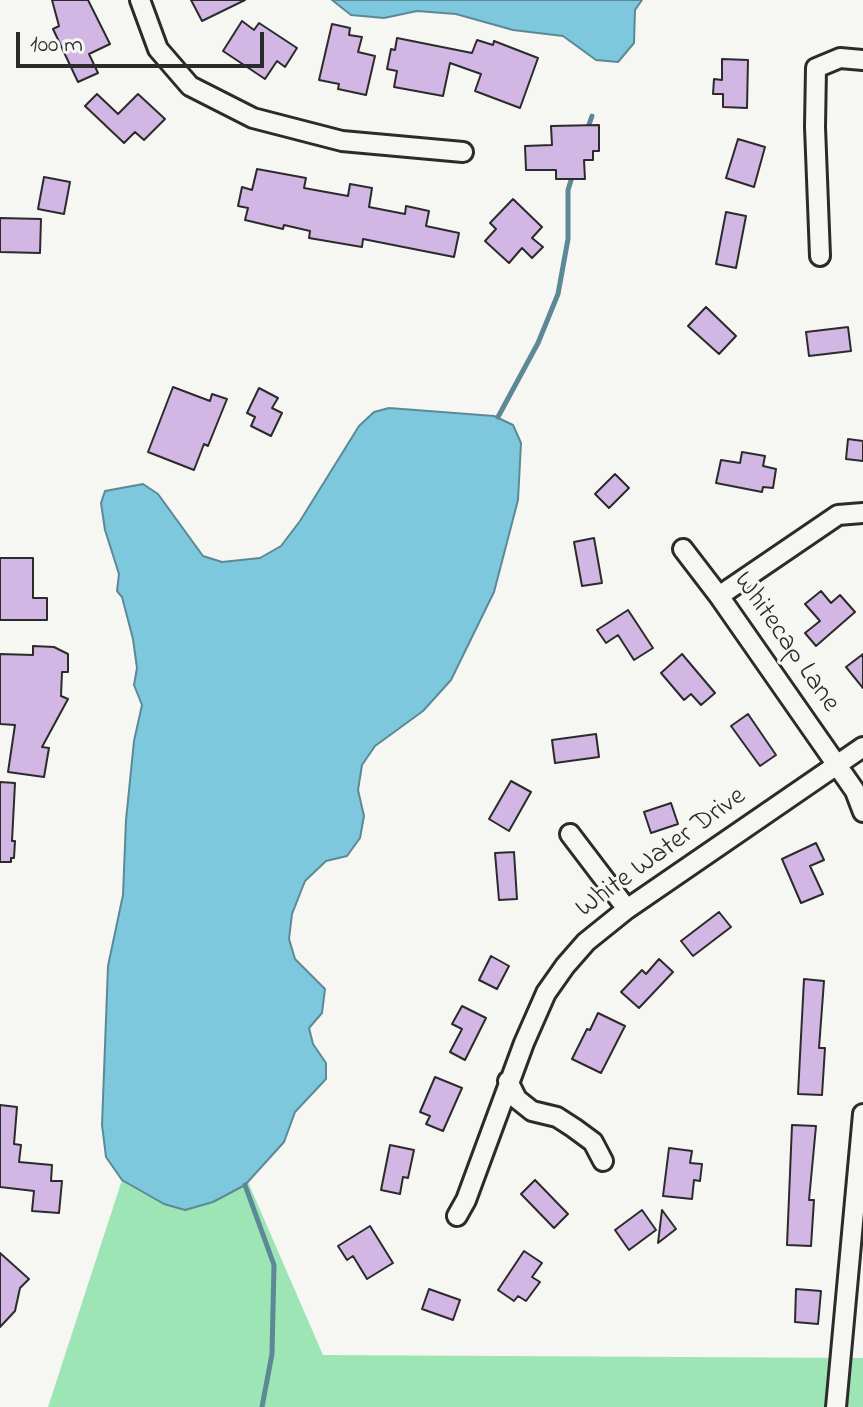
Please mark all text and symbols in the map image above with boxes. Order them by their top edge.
scale bar [20,16,268,66]
text: 100 m [30,28,83,63]
street label: Whitecap Lane [724,566,846,720]
street label: White Water Drive [570,781,754,927]

